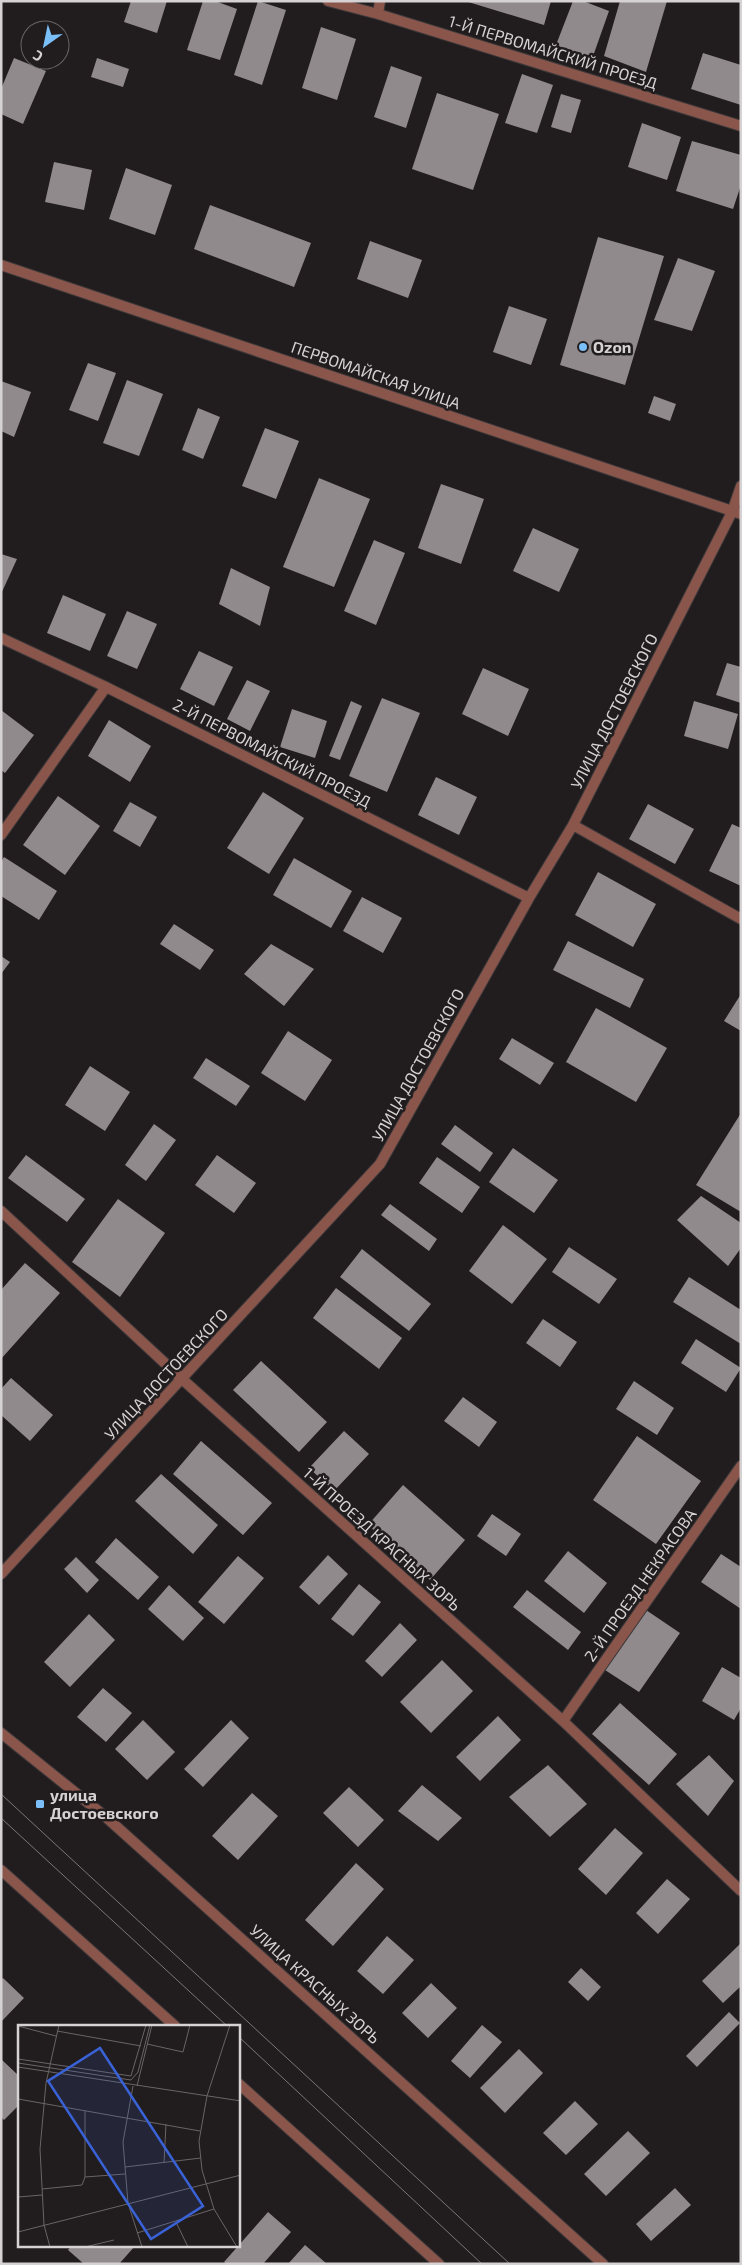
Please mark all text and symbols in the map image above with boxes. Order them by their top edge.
street label: 1-Й ПЕРВОМАЙСКИЙ ПРОЕЗД [447,11,660,92]
north arrow [20,20,70,70]
text: С [30,47,46,66]
street label: ПЕРВОМАЙСКАЯ УЛИЦА [289,337,463,412]
place label: Ozon [593,337,631,356]
marker: Ozon [577,341,589,353]
street label: УЛИЦА ДОСТОЕВСКОГО [566,630,661,792]
street label: 2-Й ПЕРВОМАЙСКИЙ ПРОЕЗД [170,694,374,811]
street label: УЛИЦА ДОСТОЕВСКОГО [368,985,468,1145]
street label: УЛИЦА ДОСТОЕВСКОГО [100,1304,231,1443]
street label: 1-Й ПРОЕЗД КРАСНЫХ ЗОРЬ [300,1463,465,1614]
street label: 2-Й ПРОЕЗД НЕКРАСОВА [580,1505,700,1665]
place label: улица Достоевского [50,1785,159,1822]
marker: улица Достоевского [34,1798,46,1810]
street label: УЛИЦА КРАСНЫХ ЗОРЬ [246,1920,384,2047]
inset map [18,2025,240,2248]

